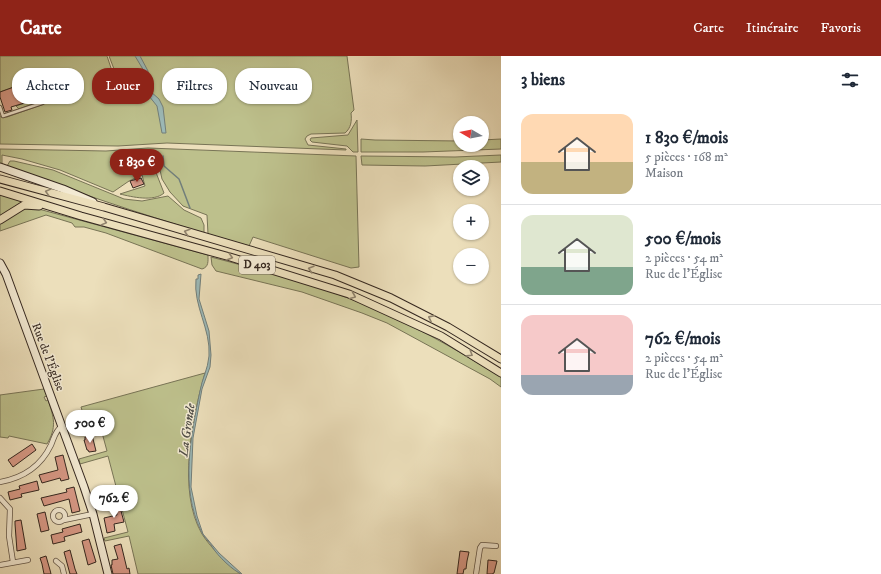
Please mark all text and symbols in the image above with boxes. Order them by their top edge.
text: Carte [20,17,62,40]
text: Carte [693,19,724,37]
text: Itinéraire [746,19,799,37]
text: Favoris [821,19,861,37]
chip: Acheter [12,68,84,104]
chip: Louer [92,68,154,104]
chip: Filtres [162,68,227,104]
chip: Nouveau [235,68,312,104]
text: 3 biens [521,69,565,91]
icon: filters [839,69,861,91]
north arrow [453,116,489,152]
map controls [453,116,489,284]
text: 1 830 €/mois [645,127,728,149]
icon: home [553,130,601,178]
pin: 1 830 € [100,149,174,183]
text: 5 pièces · 168 m² [645,149,728,165]
text: 1 830 € [119,154,155,170]
button: layers [453,160,489,196]
text: Maison [645,165,683,181]
one-way arrow [45,188,52,197]
button: + [453,204,489,240]
one-way arrow [101,217,108,226]
one-way arrow [183,228,190,237]
text: 500 €/mois [645,228,721,250]
icon: home [553,231,601,279]
button: − [453,248,489,284]
text: 2 pièces · 54 m² [645,250,723,266]
one-way arrow [226,252,233,261]
road number: D 403 [239,256,275,274]
one-way arrow [308,265,315,273]
text: Rue de l'Église [645,266,723,282]
one-way arrow [349,291,357,299]
one-way arrow [428,315,435,323]
street label: Rue de l'Église [28,321,68,393]
text: 762 €/mois [645,328,720,350]
icon: home [553,331,601,379]
one-way arrow [466,349,473,356]
text: 2 pièces · 54 m² [645,350,723,366]
text: Rue de l'Église [645,366,723,382]
water label: La Gronde [175,402,199,458]
pin: 500 € [62,410,118,444]
text: 500 € [75,415,105,431]
pin: 762 € [86,485,142,519]
text: 762 € [99,490,129,506]

